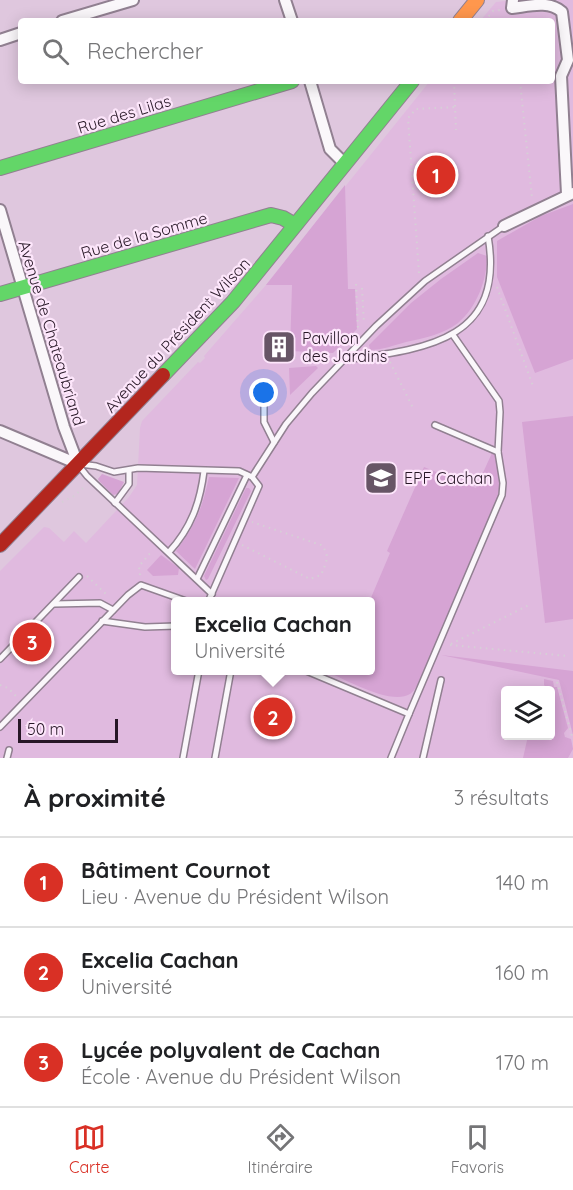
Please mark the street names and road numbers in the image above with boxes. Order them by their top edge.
street label: Rue des Lilas [75,90,173,138]
street label: Rue de la Somme [78,207,210,263]
street label: Avenue de Chateaubriand [14,238,90,428]
street label: Avenue du Président Wilson [100,253,254,417]

